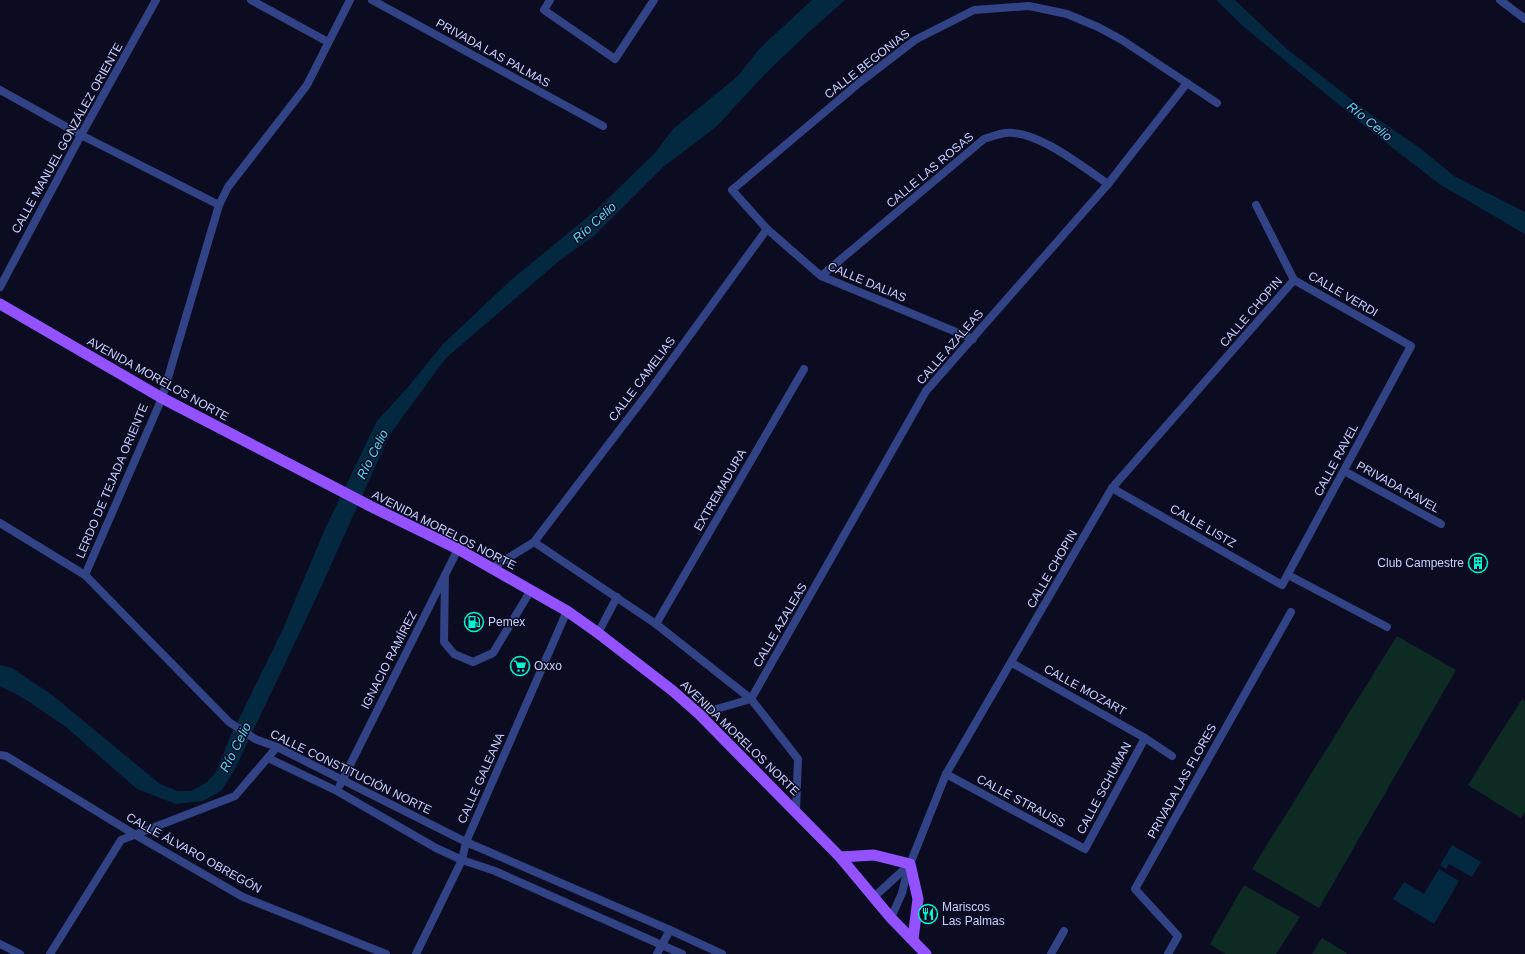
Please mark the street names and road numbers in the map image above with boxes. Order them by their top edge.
street label: PRIVADA LAS PALMAS [434,16,552,90]
street label: CALLE BEGONIAS [822,26,912,102]
street label: CALLE MANUEL GONZÁLEZ ORIENTE [8,40,125,236]
street label: CALLE LAS ROSAS [884,129,976,211]
street label: CALLE DALIAS [826,259,908,305]
street label: CALLE VERDI [1306,268,1380,320]
street label: CALLE CHOPIN [1217,274,1285,350]
street label: CALLE AZALEAS [914,307,986,387]
street label: AVENIDA MORELOS NORTE [85,334,231,424]
street label: CALLE CAMELIAS [606,334,678,424]
street label: LERDO DE TEJADA ORIENTE [73,402,151,560]
street label: CALLE RAVEL [1311,421,1361,499]
street label: EXTREMADURA [691,447,749,533]
street label: PRIVADA RAVEL [1354,458,1442,516]
street label: AVENIDA MORELOS NORTE [370,488,518,572]
street label: CALLE LISTZ [1167,501,1239,551]
street label: CALLE CHOPIN [1024,527,1080,611]
street label: CALLE AZALEAS [750,580,810,670]
street label: IGNACIO RAMÍREZ [357,608,420,711]
street label: CALLE MOZART [1041,662,1129,719]
street label: AVENIDA MORELOS NORTE [678,678,802,798]
street label: PRIVADA LAS FLORES [1145,721,1219,841]
street label: CALLE CONSTITUCIÓN NORTE [268,726,434,817]
street label: CALLE GALEANA [455,730,507,826]
street label: CALLE SCHUMAN [1074,740,1134,836]
street label: CALLE STRAUSS [974,772,1068,830]
street label: CALLE ÁLVARO OBREGÓN [124,809,265,896]

